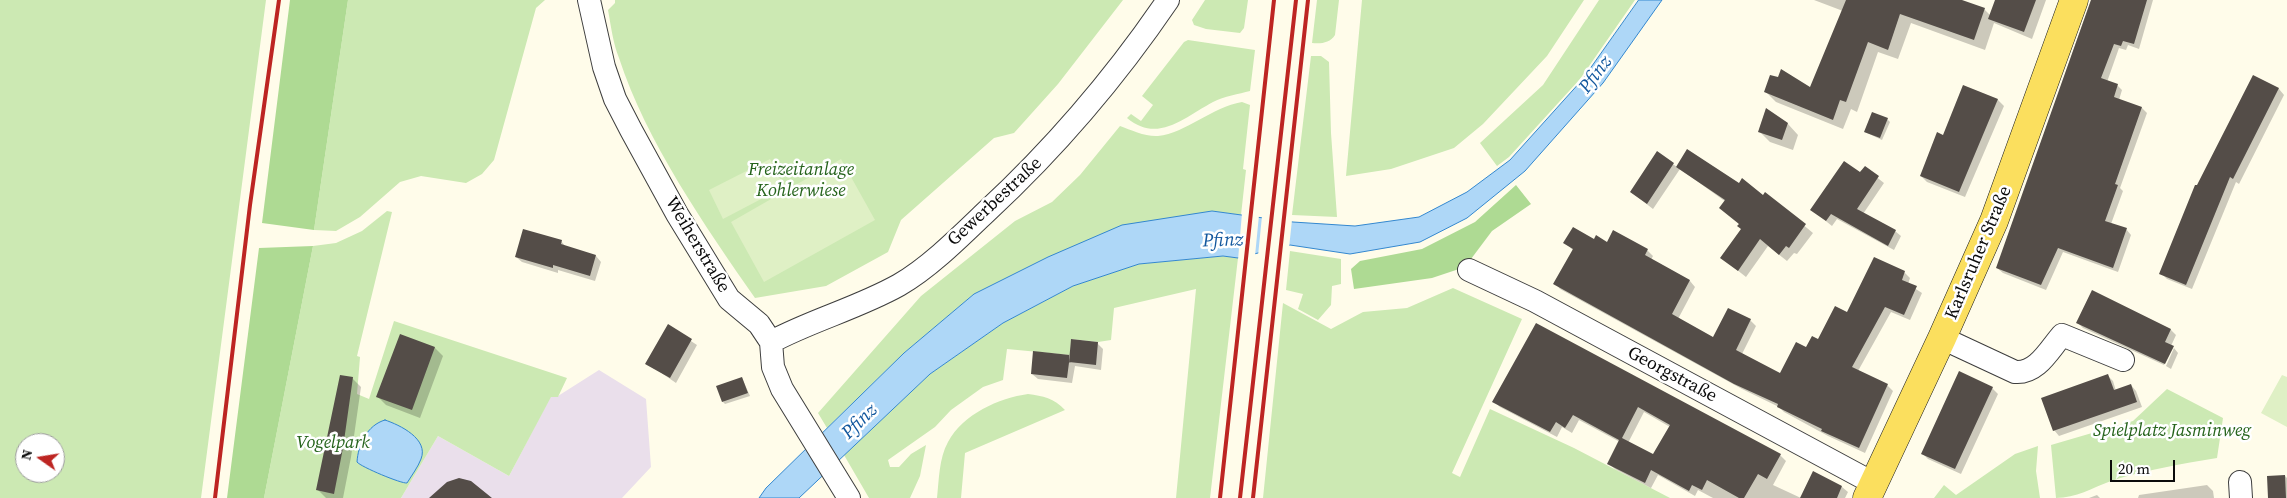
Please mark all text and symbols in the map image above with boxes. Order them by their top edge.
water label: Pfinz [1575,52,1617,98]
street label: Gewerbestraße [943,153,1047,251]
park label: Freizeitanlage Kohlerwiese [748,159,854,202]
street label: Karlsruher Straße [1941,183,2017,323]
street label: Weiherstraße [660,193,734,297]
water label: Pfinz [1202,229,1244,253]
street label: Georgstraße [1624,342,1720,408]
water label: Pfinz [837,400,883,444]
park label: Spielplatz Jasminweg [2093,420,2251,442]
park label: Vogelpark [296,432,370,454]
north arrow [15,433,65,483]
text: N [15,448,37,462]
scale bar [2112,450,2177,482]
text: 20 m [2118,458,2150,479]

